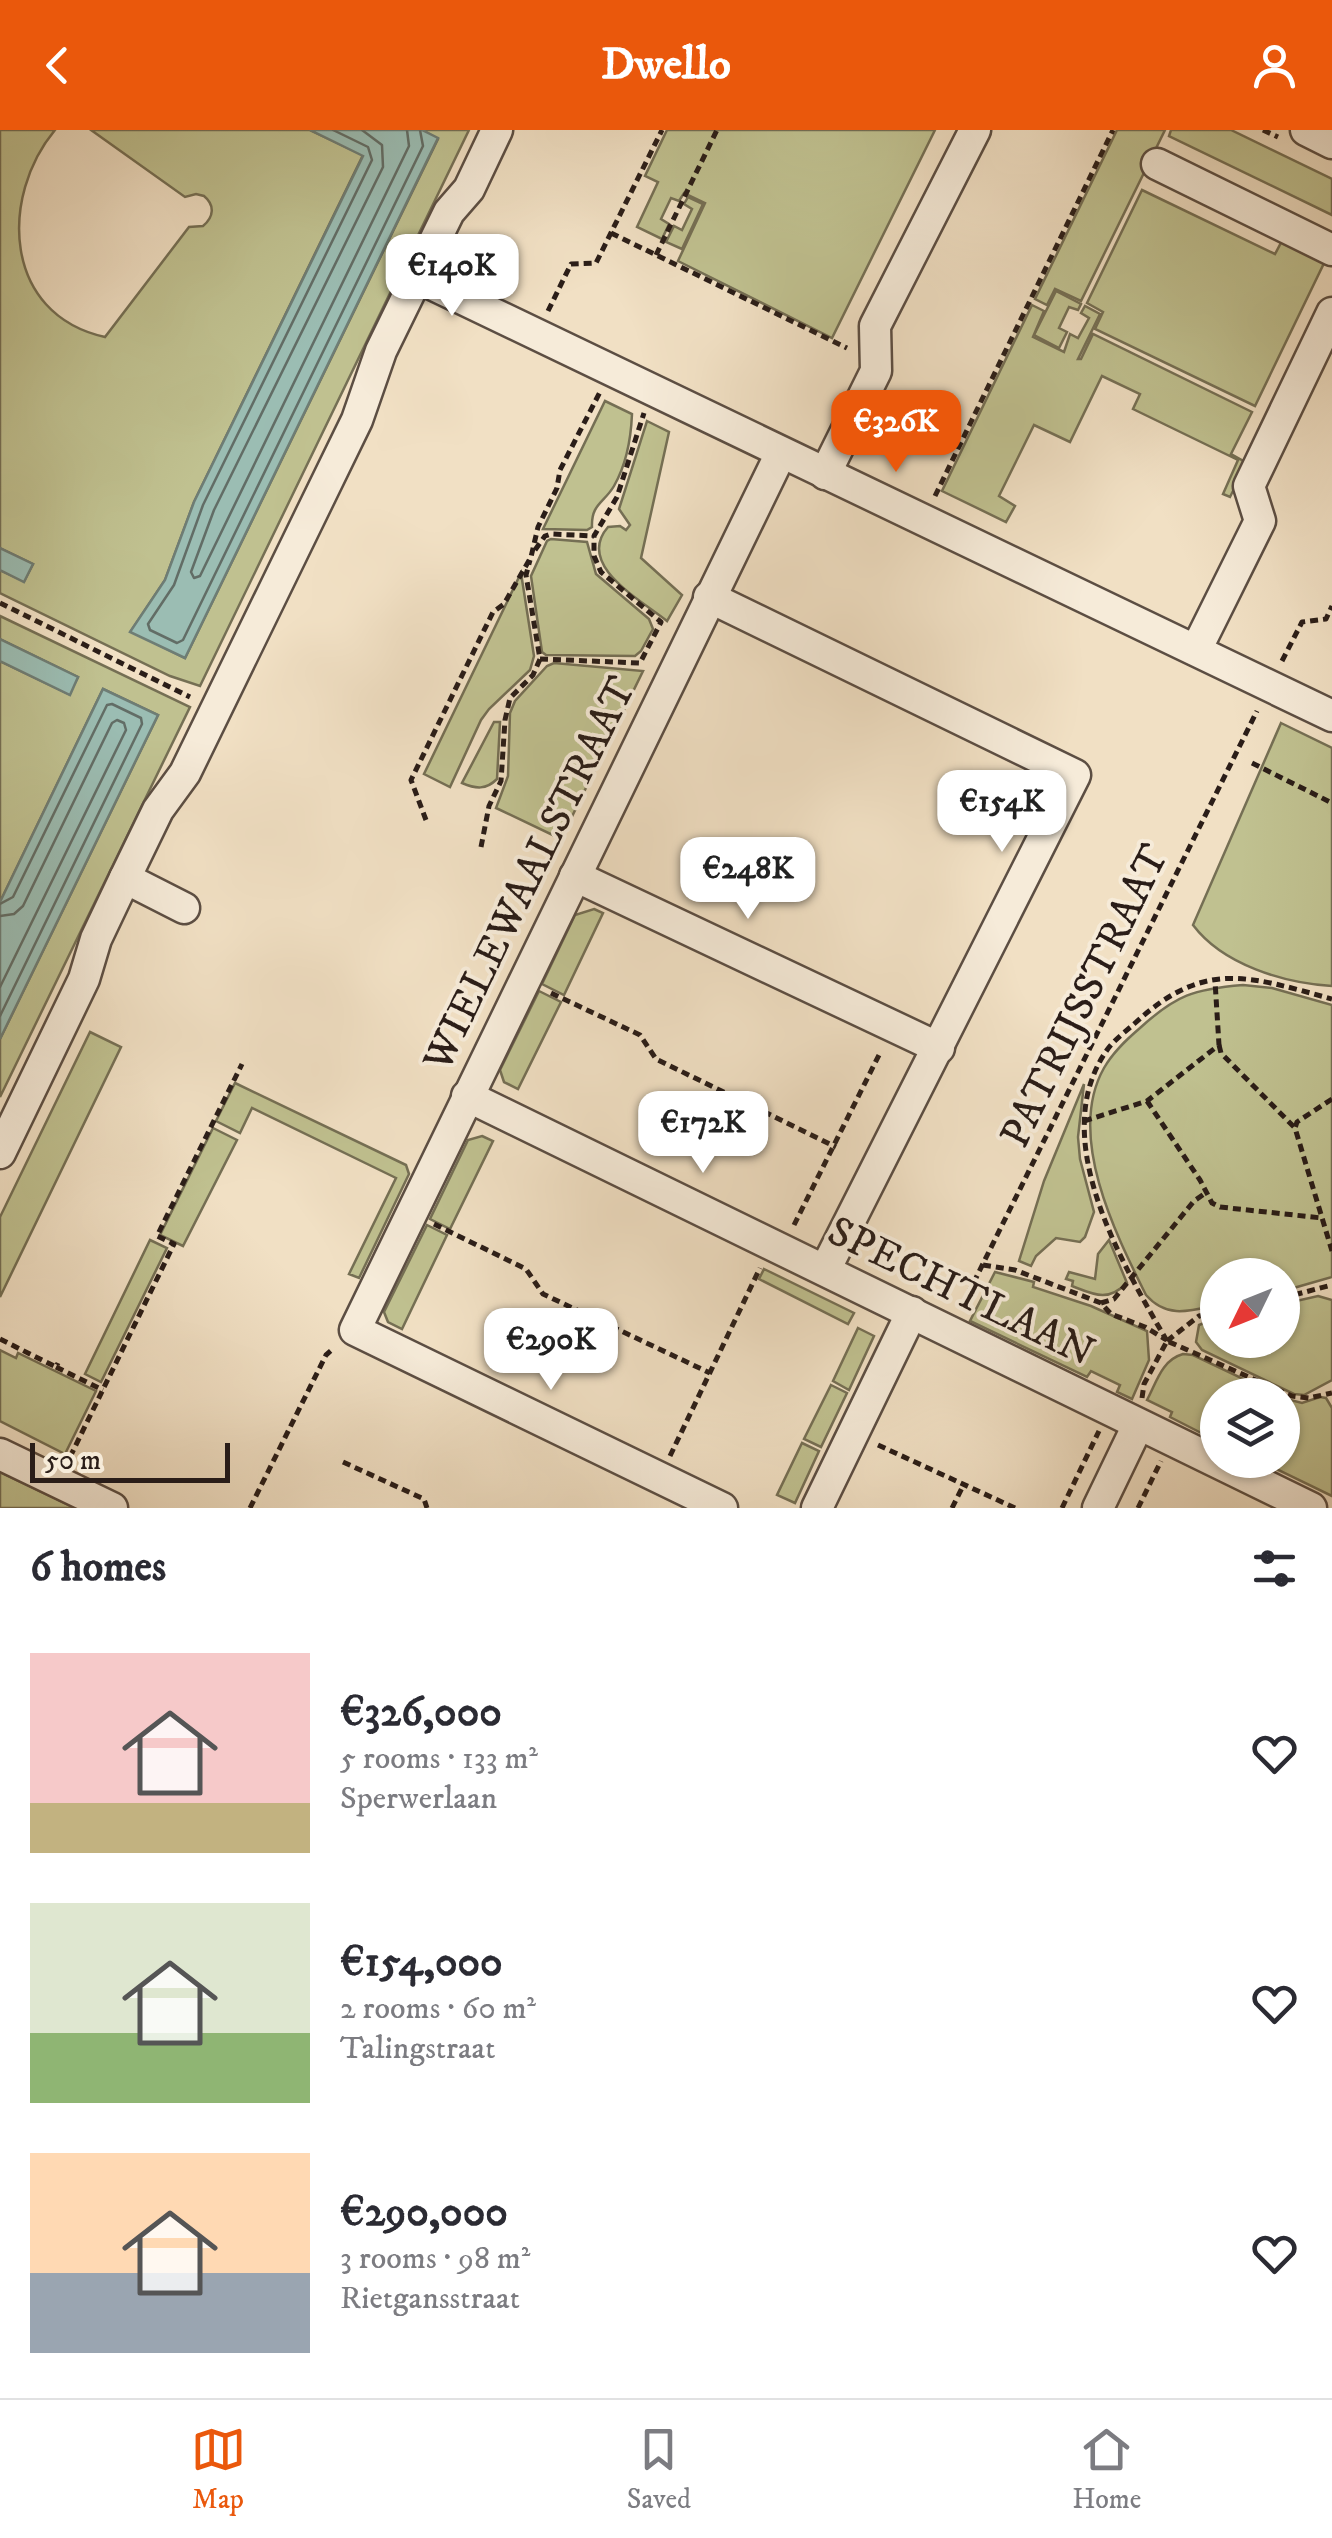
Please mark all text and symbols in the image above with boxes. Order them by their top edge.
text: Dwello [601,37,731,93]
icon: back [30,38,85,93]
icon: person [1247,38,1302,93]
pin: €140K [382,234,522,319]
text: €140K [408,246,496,286]
pin: €326K [826,390,966,475]
text: €326K [853,402,939,442]
street label: WIELEWAALSTRAAT [412,668,649,1081]
pin: €154K [932,770,1072,855]
text: €154K [959,782,1045,822]
street label: PATRIJSSTRAAT [990,836,1182,1156]
pin: €248K [678,837,818,922]
text: €248K [702,849,794,889]
pin: €172K [633,1091,773,1176]
text: €172K [660,1103,746,1143]
street label: SPECHTLAAN [819,1206,1102,1380]
north arrow [1200,1258,1300,1358]
map controls [1200,1258,1300,1478]
pin: €290K [481,1308,621,1393]
text: €290K [506,1320,596,1360]
button: layers [1200,1378,1300,1478]
scale bar [30,1438,230,1482]
text: 50 m [45,1443,101,1478]
icon: filters [1247,1541,1302,1596]
text: 6 homes [30,1542,166,1594]
text: €326,000 [340,1687,502,1739]
icon: home [110,1693,230,1813]
icon: heart [1247,1726,1302,1781]
text: 5 rooms · 133 m² [340,1739,538,1779]
text: Sperwerlaan [340,1779,497,1819]
text: €154,000 [340,1937,503,1989]
icon: home [110,1943,230,2063]
icon: heart [1247,1976,1302,2031]
text: 2 rooms · 60 m² [340,1989,536,2029]
text: Talingstraat [340,2029,495,2069]
text: €290,000 [340,2187,508,2239]
icon: home [110,2193,230,2313]
icon: heart [1247,2226,1302,2281]
text: 3 rooms · 98 m² [340,2239,530,2279]
text: Rietgansstraat [340,2279,520,2319]
tab: Map [191,2422,246,2517]
tab: Saved [627,2422,691,2517]
tab: Home [1072,2422,1141,2517]

